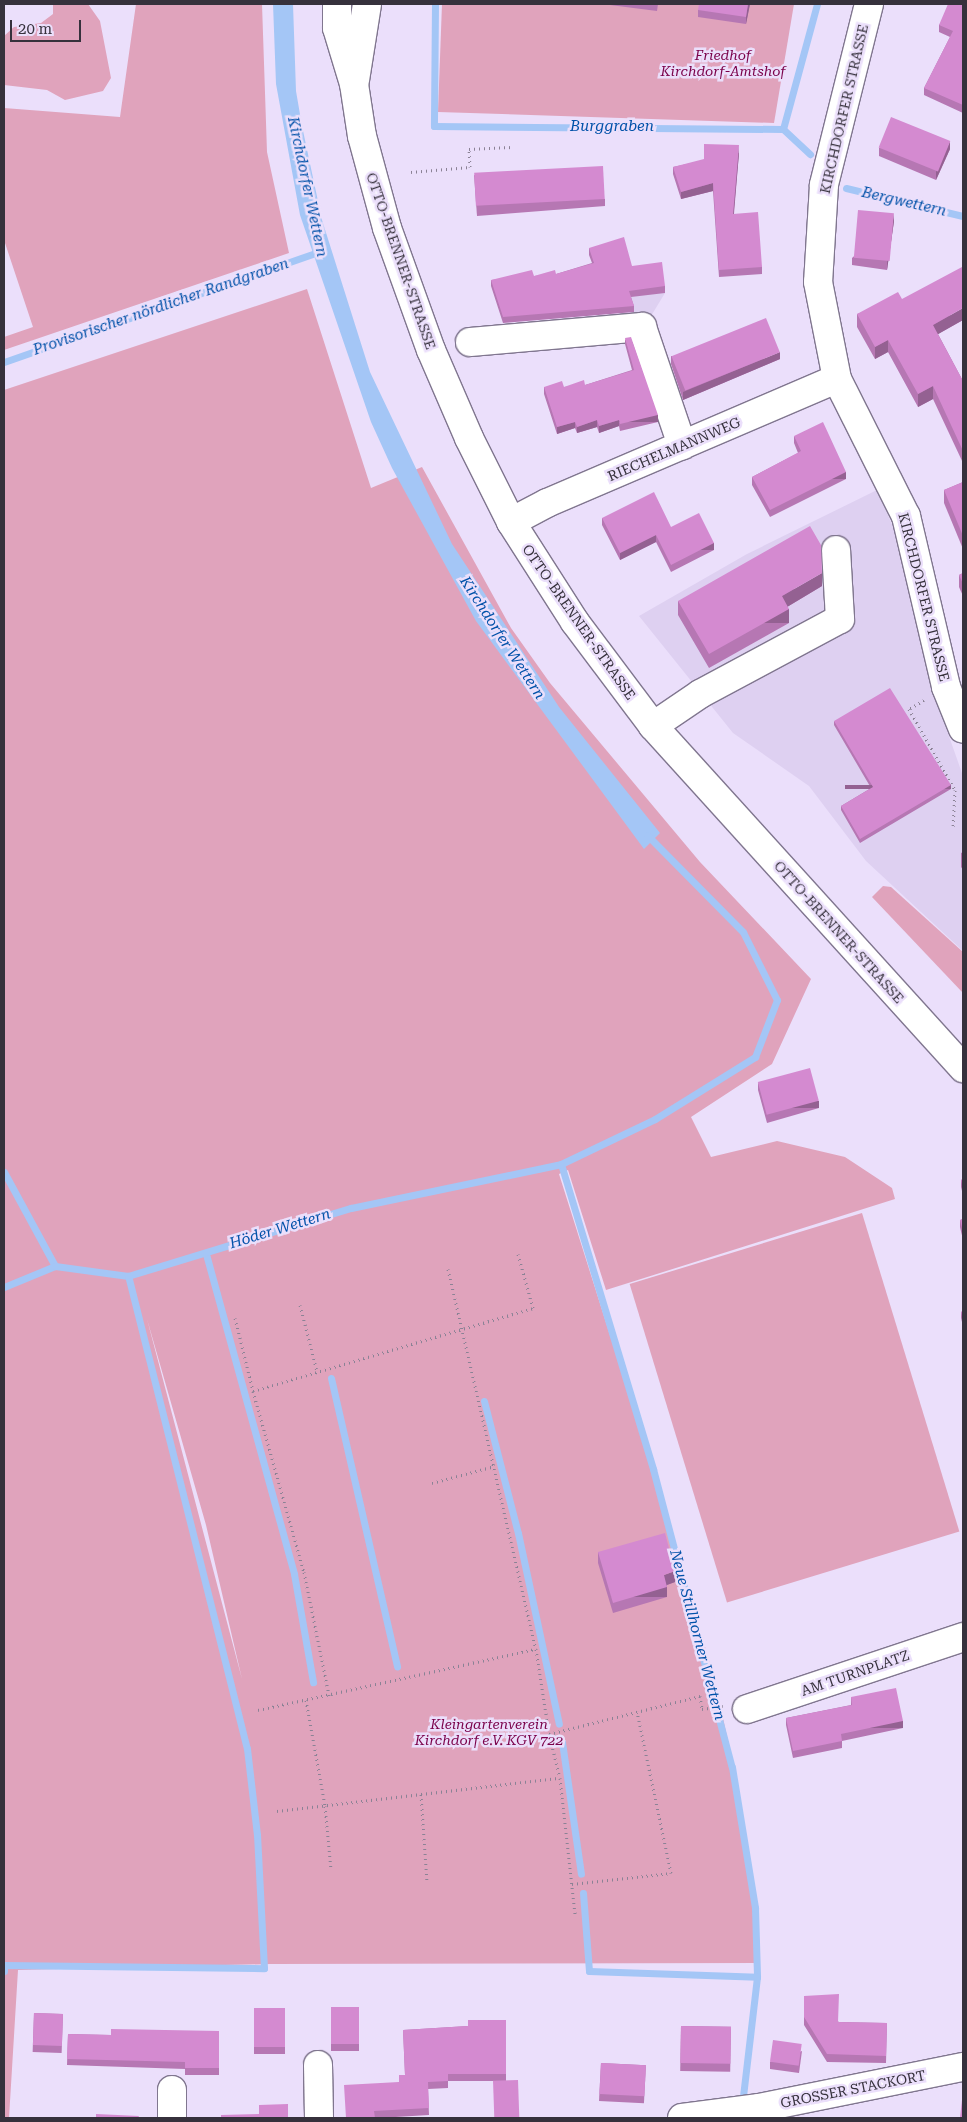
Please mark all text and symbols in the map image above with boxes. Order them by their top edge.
scale bar [12,10,84,42]
text: 20 m [18,20,52,38]
street label: KIRCHDORFER STRASSE [816,23,872,195]
park label: Friedhof Kirchdorf-Amtshof [660,47,786,80]
water label: Kirchdorfer Wettern [283,115,331,259]
water label: Burggraben [570,118,654,136]
street label: OTTO-BRENNER-STRASSE [363,170,439,352]
water label: Bergwettern [860,184,948,220]
water label: Provisorischer nördlicher Randgraben [31,255,291,359]
street label: RIECHELMANNWEG [605,413,743,485]
street label: KIRCHDORFER STRASSE [895,511,953,683]
street label: OTTO-BRENNER-STRASSE [519,541,639,703]
water label: Kirchdorfer Wettern [456,573,548,703]
street label: OTTO-BRENNER-STRASSE [771,857,907,1007]
water label: Höder Wettern [227,1205,333,1253]
water label: Neue Stillhorner Wettern [666,1548,728,1722]
street label: AM TURNPLATZ [799,1647,911,1699]
park label: Kleingartenverein Kirchdorf e.V. KGV 722 [415,1716,563,1748]
street label: GROSSER STACKORT [779,2067,927,2111]

